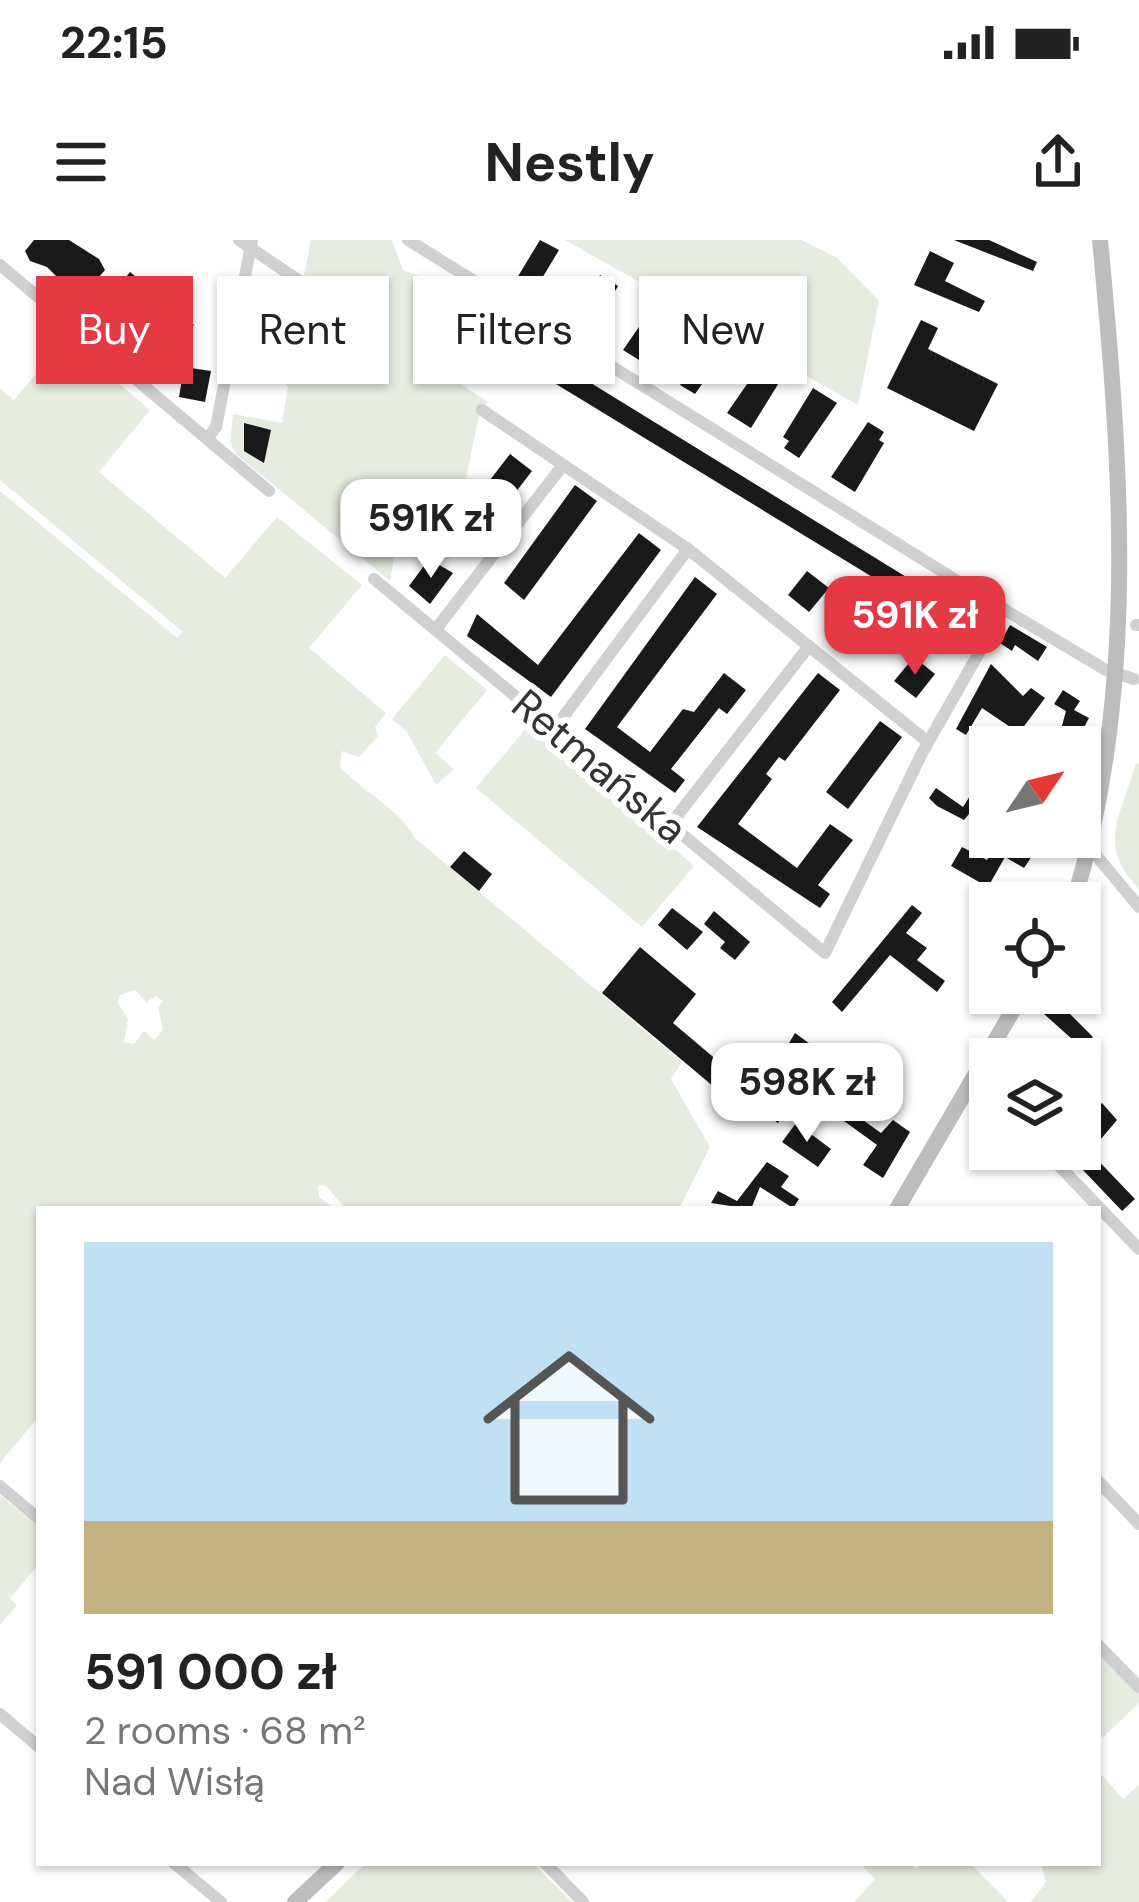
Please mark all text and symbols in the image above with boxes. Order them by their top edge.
text: 22:15 [60,13,168,72]
text: Nestly [484,127,655,198]
icon: menu [48,129,114,195]
icon: share [1025,129,1091,195]
chip: Buy [36,276,193,384]
chip: Rent [217,276,389,384]
chip: Filters [413,276,615,384]
chip: New [639,276,807,384]
pin: 591K zł [320,479,542,581]
text: 591K zł [367,492,495,543]
pin: 591K zł [804,576,1026,678]
text: 591K zł [851,589,979,640]
street label: Retmańska [501,677,699,856]
north arrow [969,726,1101,858]
map controls [969,726,1101,1170]
button: locate [969,882,1101,1014]
button: layers [969,1038,1101,1170]
pin: 598K zł [696,1043,918,1145]
text: 598K zł [738,1056,876,1107]
icon: home [461,1320,677,1536]
text: 591 000 zł [84,1638,337,1705]
text: 2 rooms · 68 m² [84,1705,366,1756]
text: Nad Wisłą [84,1756,265,1807]

